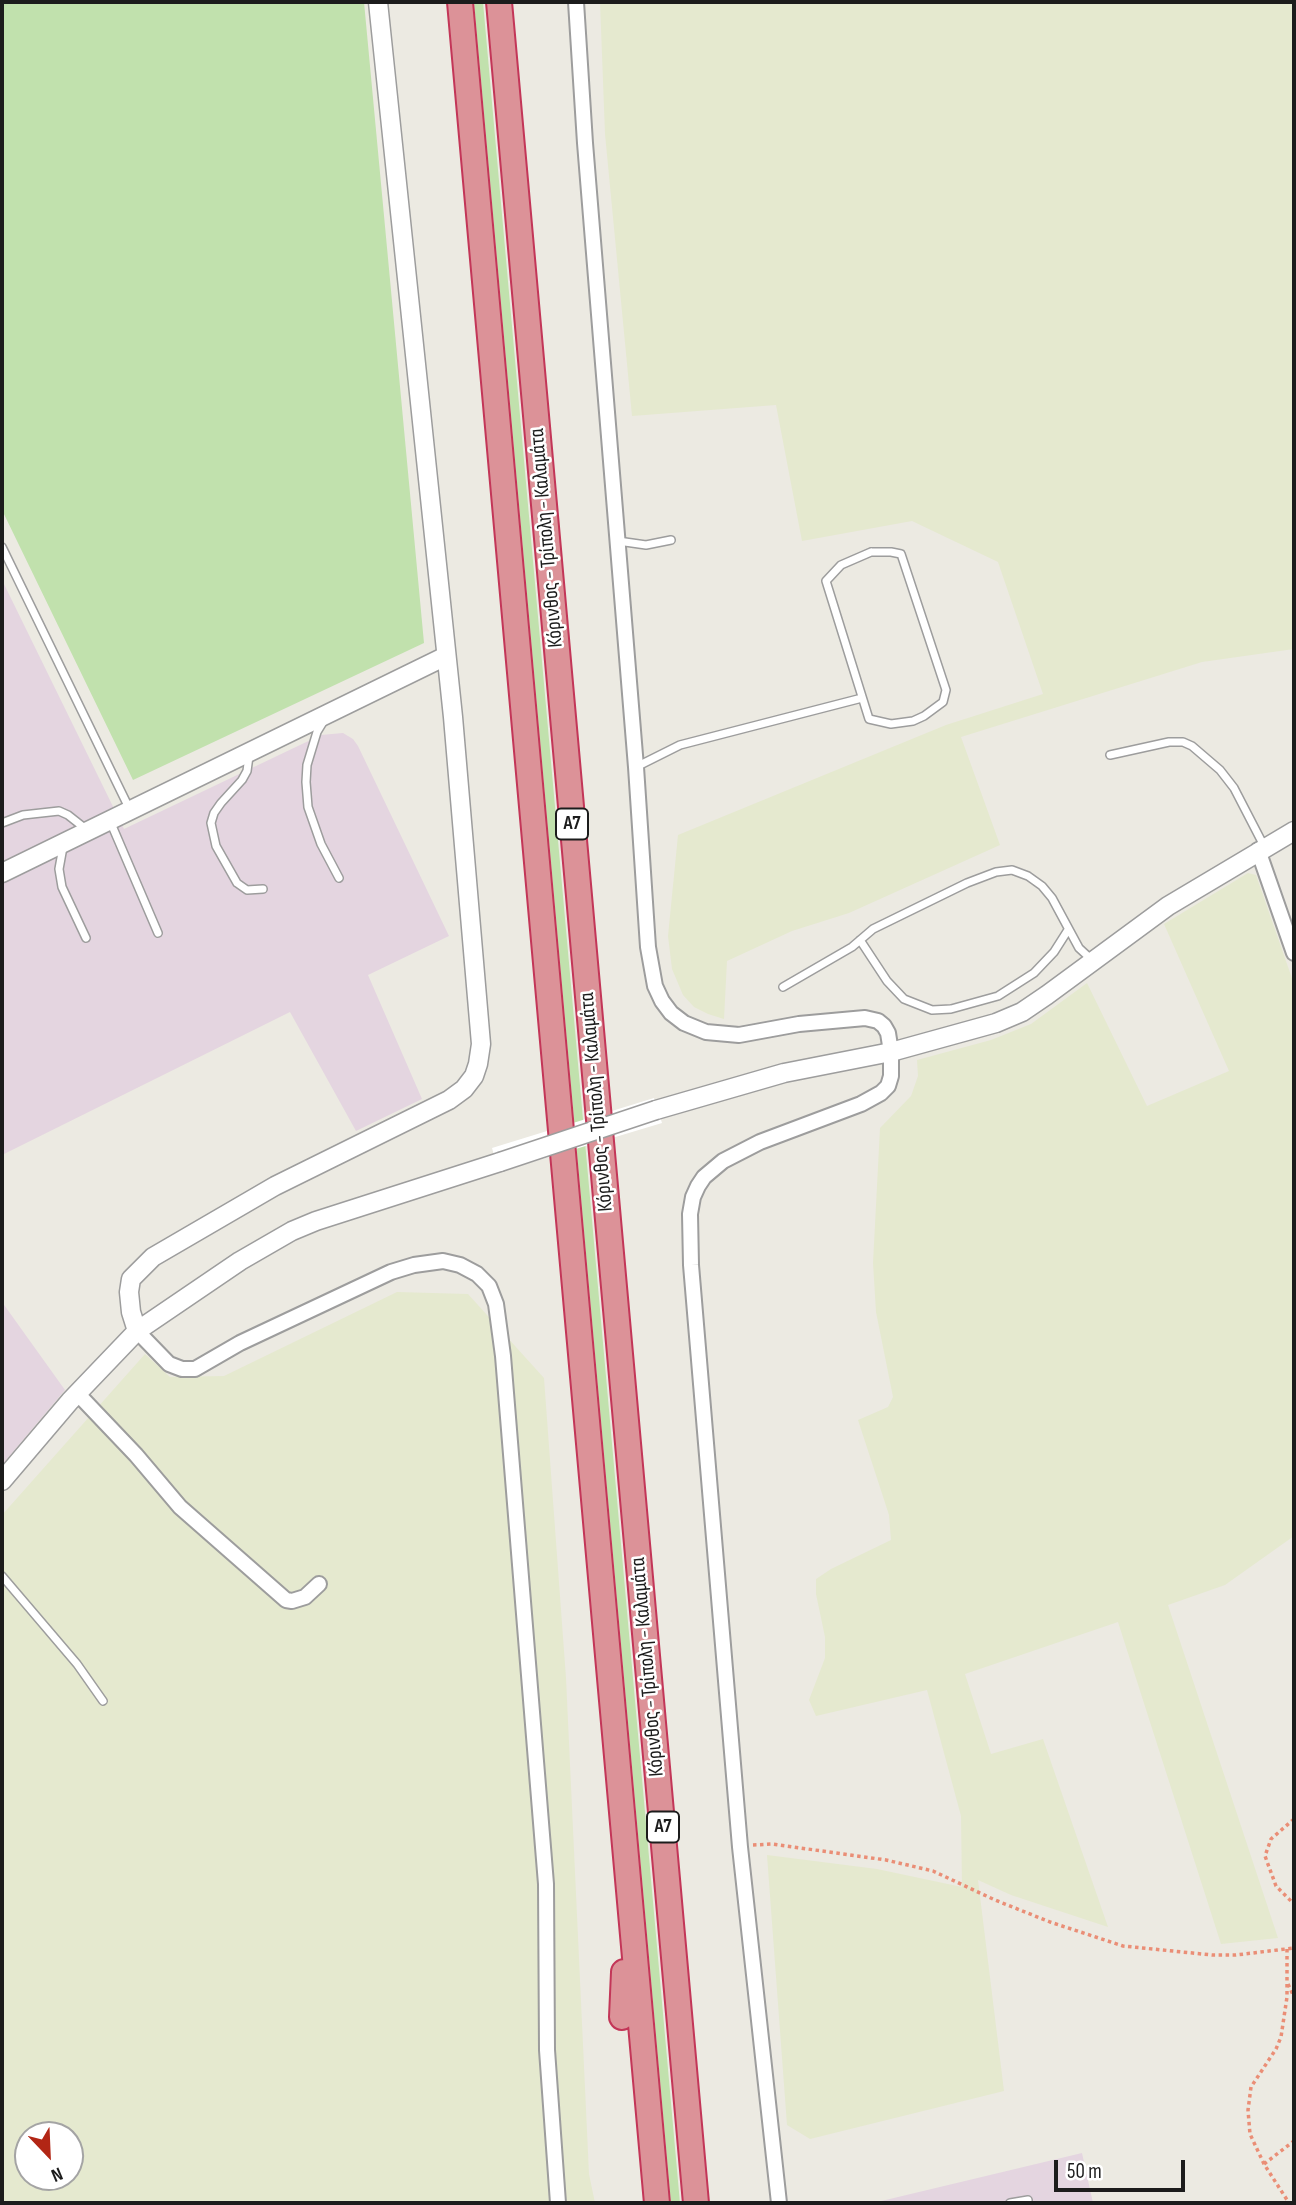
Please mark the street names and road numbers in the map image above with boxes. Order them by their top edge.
street label: Κόρινθος - Τρίπολη - Καλαμάτα [525,427,569,649]
road number: Α7 [556,808,588,839]
street label: Κόρινθος - Τρίπολη - Καλαμάτα [575,991,619,1213]
street label: Κόρινθος - Τρίπολη - Καλαμάτα [626,1556,670,1778]
road number: Α7 [647,1812,679,1842]

